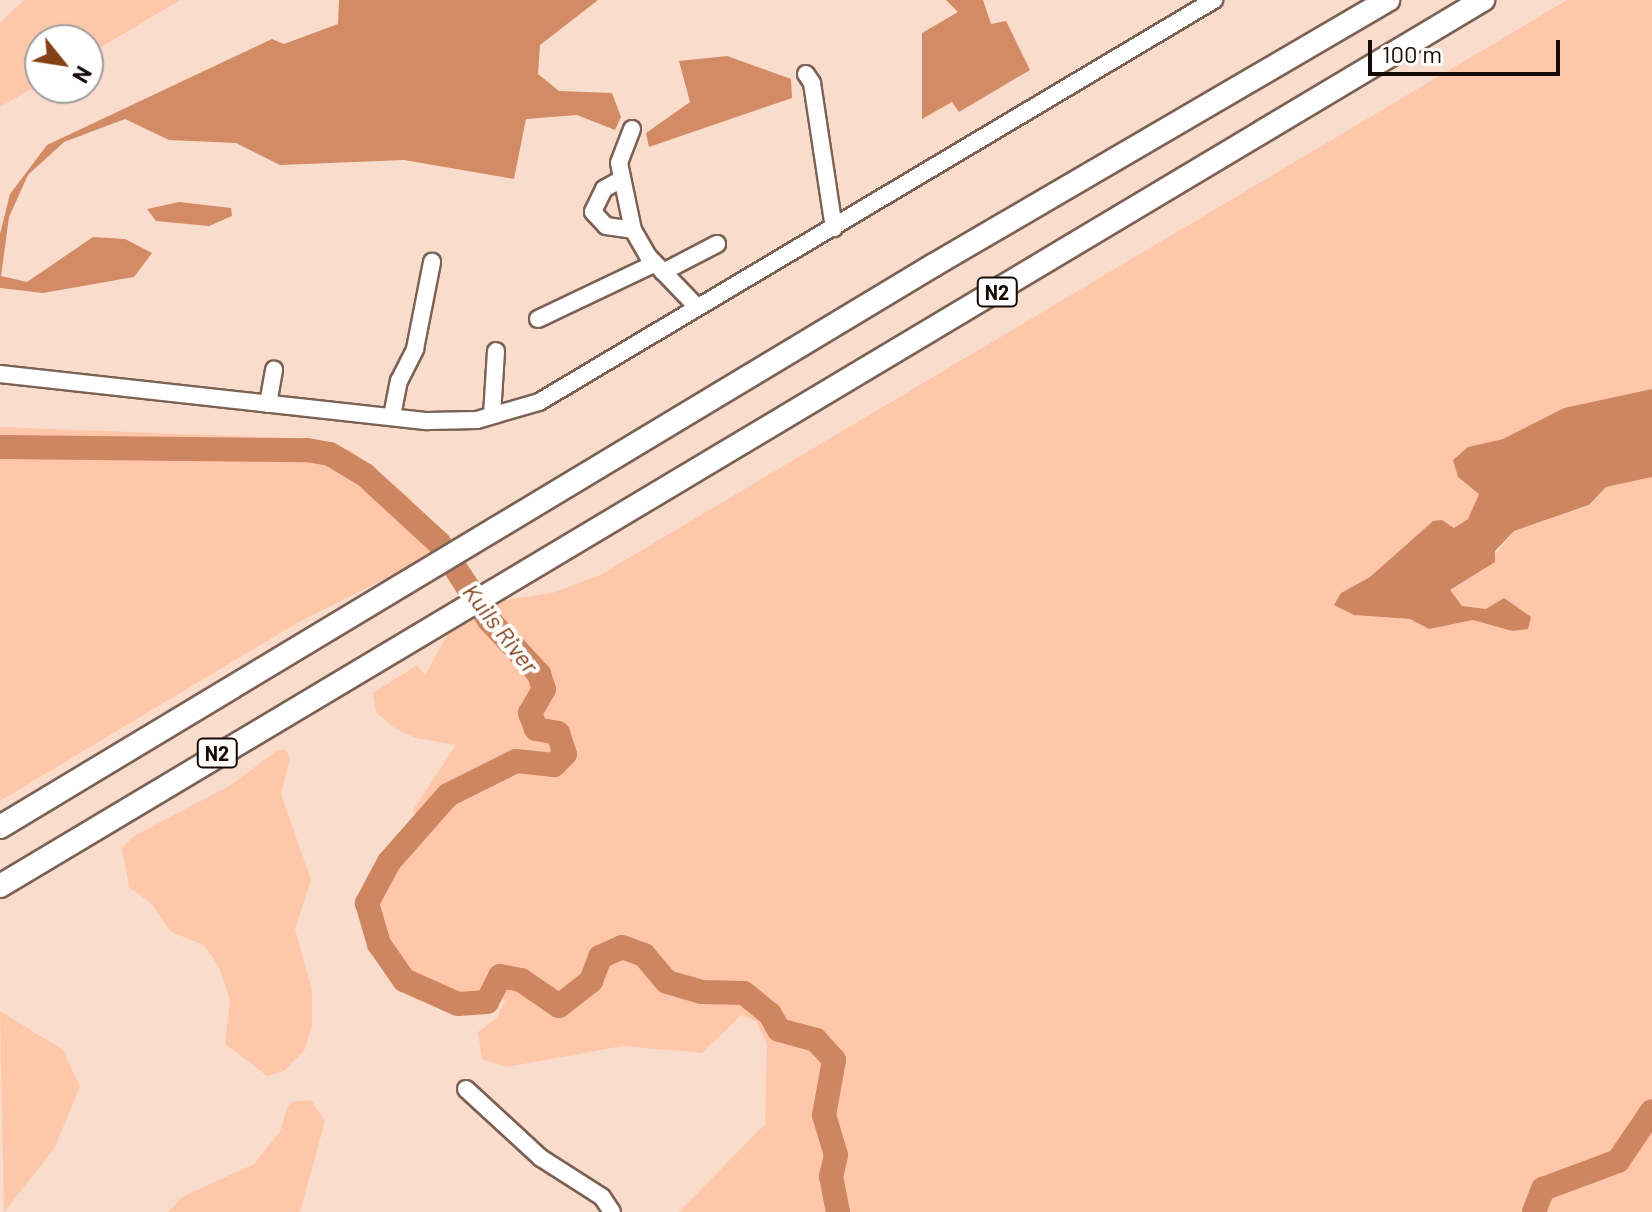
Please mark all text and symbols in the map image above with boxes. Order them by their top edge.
north arrow [24,24,104,104]
scale bar [1372,24,1564,74]
text: 100 m [1382,39,1442,68]
text: N [68,62,98,88]
road number: N2 [975,276,1019,308]
water label: Kuils River [457,578,545,678]
road number: N2 [195,737,239,769]

